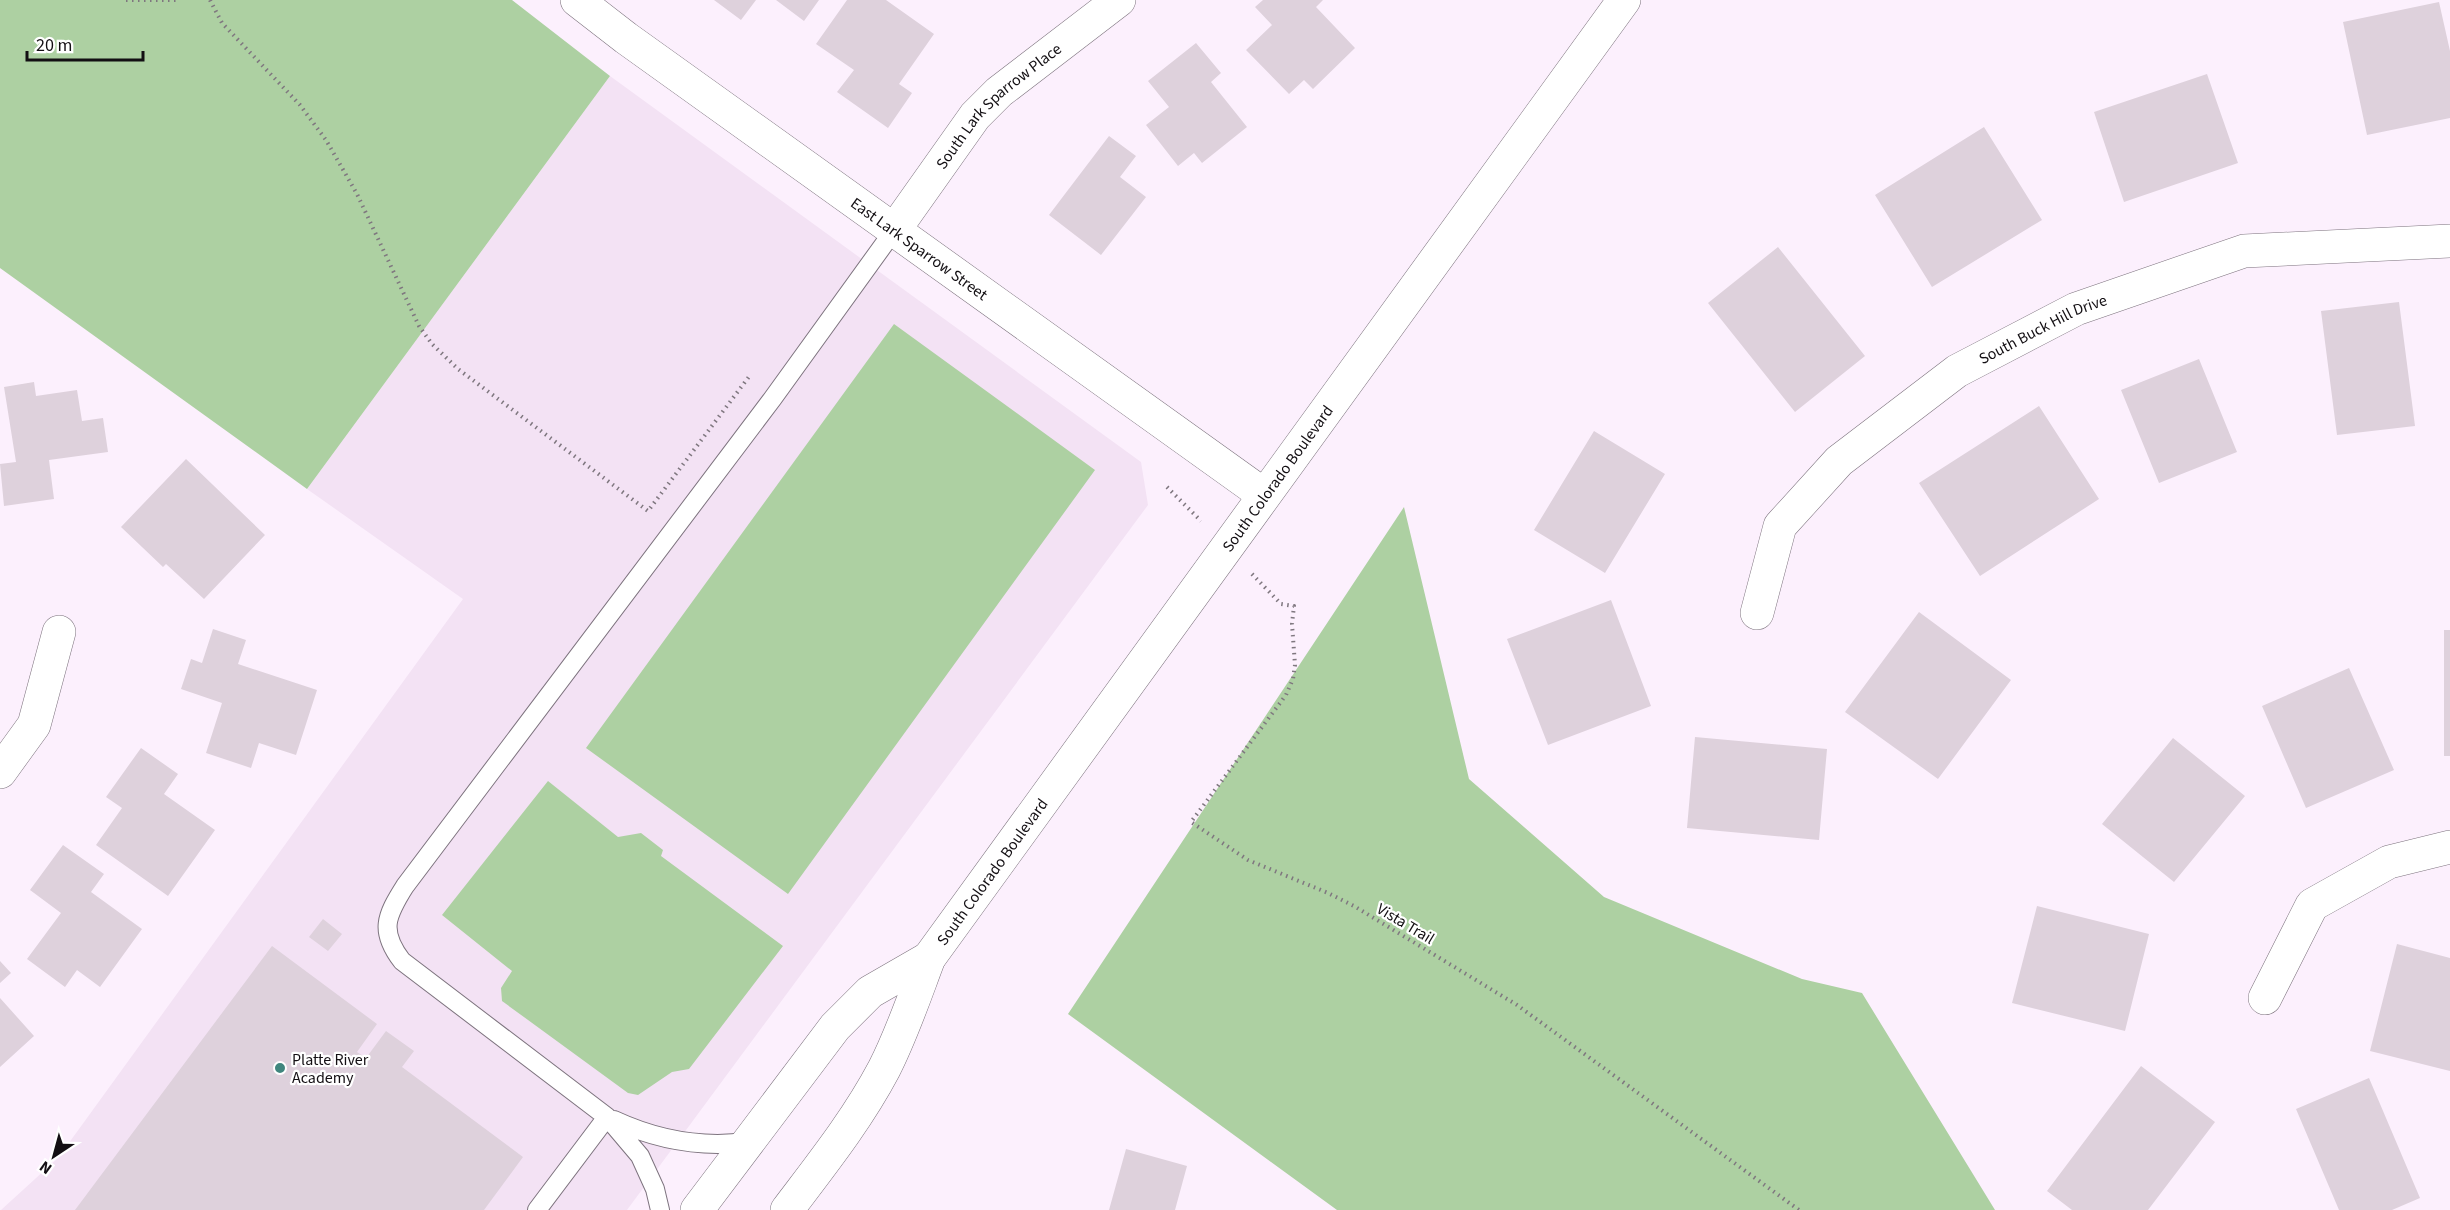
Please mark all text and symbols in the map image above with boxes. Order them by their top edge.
scale bar [27,24,142,62]
text: 20 m [36,33,72,58]
street label: South Lark Sparrow Place [931,38,1066,174]
street label: East Lark Sparrow Street [846,192,992,306]
street label: South Buck Hill Drive [1975,289,2110,370]
street label: South Colorado Boulevard [1217,401,1339,557]
street label: South Colorado Boulevard [932,794,1053,950]
street label: Vista Trail [1372,898,1439,950]
place label: Platte River Academy [292,1049,369,1089]
marker: Platte River Academy [273,1061,287,1075]
north arrow [24,1126,84,1186]
text: N [35,1155,57,1179]

